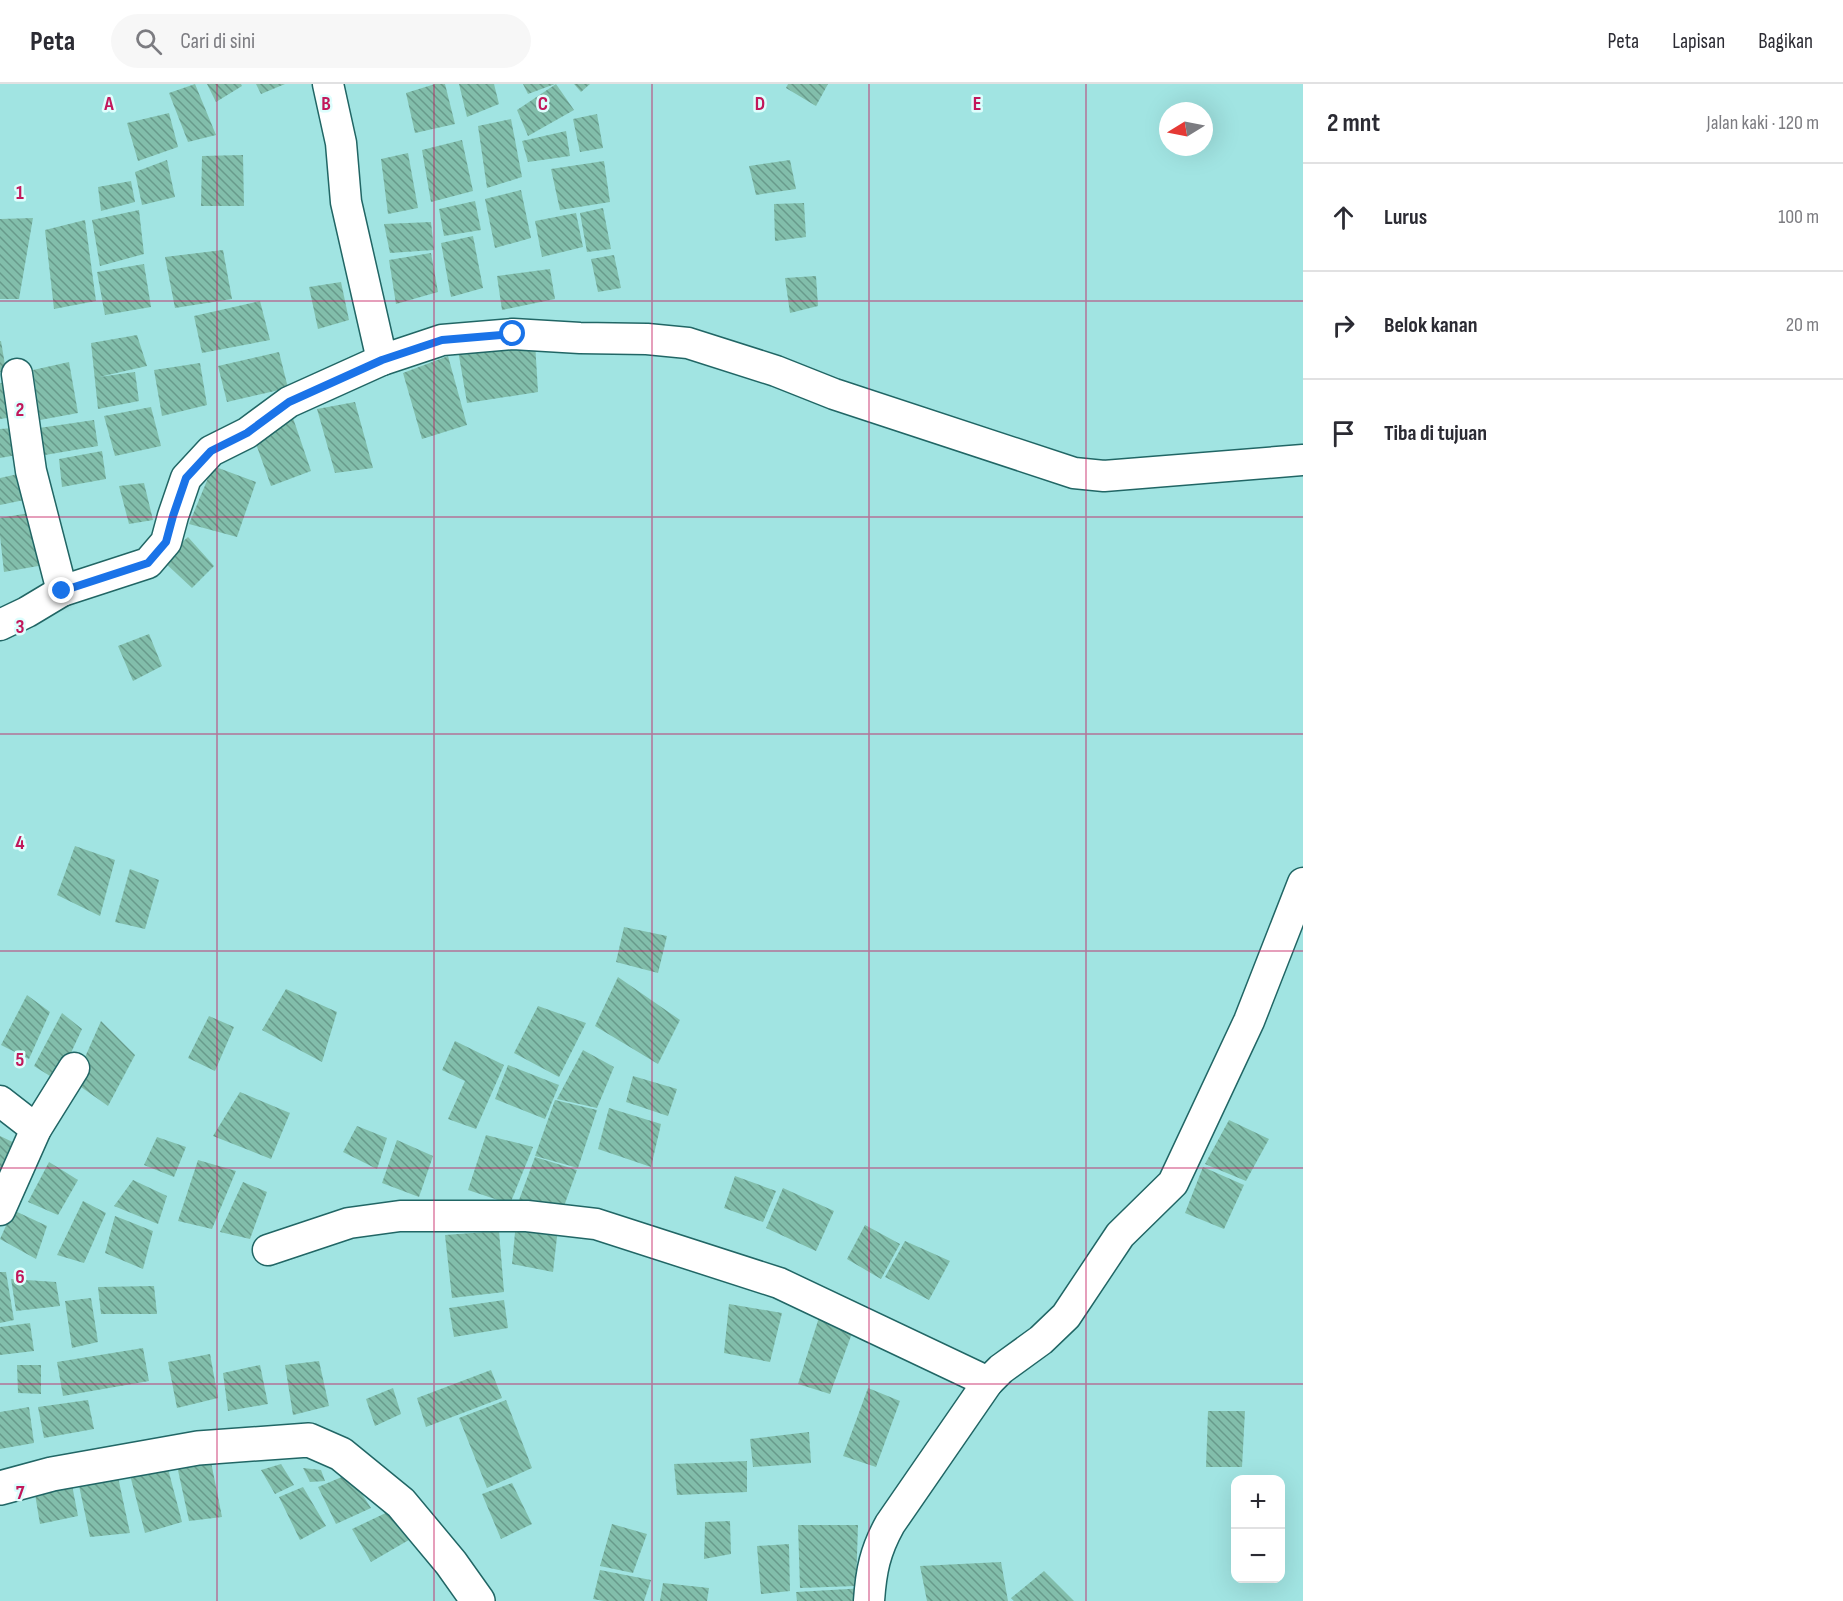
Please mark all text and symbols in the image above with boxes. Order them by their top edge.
search box [111,14,531,68]
text: Peta [30,25,75,58]
icon: search [132,25,165,58]
text: Cari di sini [180,28,255,55]
text: Peta [1608,29,1639,54]
text: Lapisan [1672,29,1725,54]
text: Bagikan [1758,29,1813,54]
text: A [103,92,114,116]
text: B [321,92,331,116]
text: C [538,92,548,116]
text: D [755,92,765,116]
text: E [973,92,981,116]
north arrow [1159,102,1213,156]
text: 2 mnt [1327,108,1380,139]
text: Jalan kaki · 120 m [1707,111,1819,135]
text: 1 [16,181,24,205]
icon: ahead [1327,201,1360,234]
text: Lurus [1384,204,1427,231]
text: 100 m [1778,205,1819,229]
icon: right [1327,309,1360,342]
text: Belok kanan [1384,312,1477,339]
text: 20 m [1786,313,1819,337]
route start [499,320,525,346]
text: 2 [16,398,24,422]
icon: arrive [1327,417,1360,450]
text: Tiba di tujuan [1384,420,1487,447]
route end [48,577,74,603]
text: 3 [16,615,25,639]
text: 4 [15,831,25,855]
text: 5 [16,1048,25,1072]
text: 6 [15,1265,25,1289]
map controls [1231,1475,1285,1583]
button: + [1231,1475,1285,1529]
text: 7 [16,1481,25,1505]
button: − [1231,1529,1285,1583]

